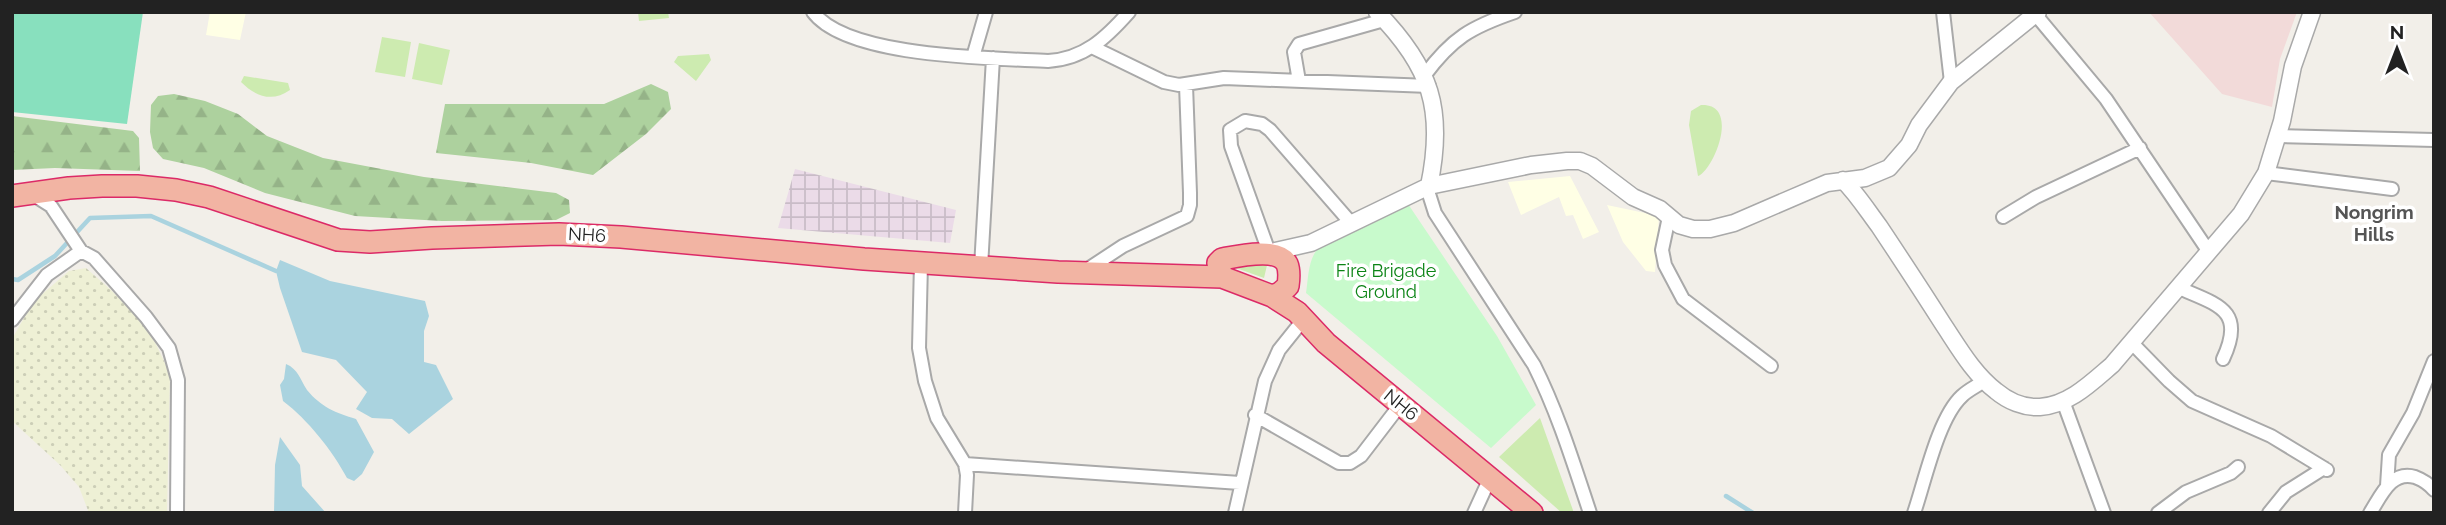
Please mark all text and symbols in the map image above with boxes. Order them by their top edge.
north arrow [2362,14,2432,84]
text: N [2390,21,2404,43]
district label: Nongrim Hills [2334,201,2414,245]
street label: NH6 [567,223,607,246]
park label: Fire Brigade Ground [1336,260,1437,302]
street label: NH6 [1380,384,1423,425]

